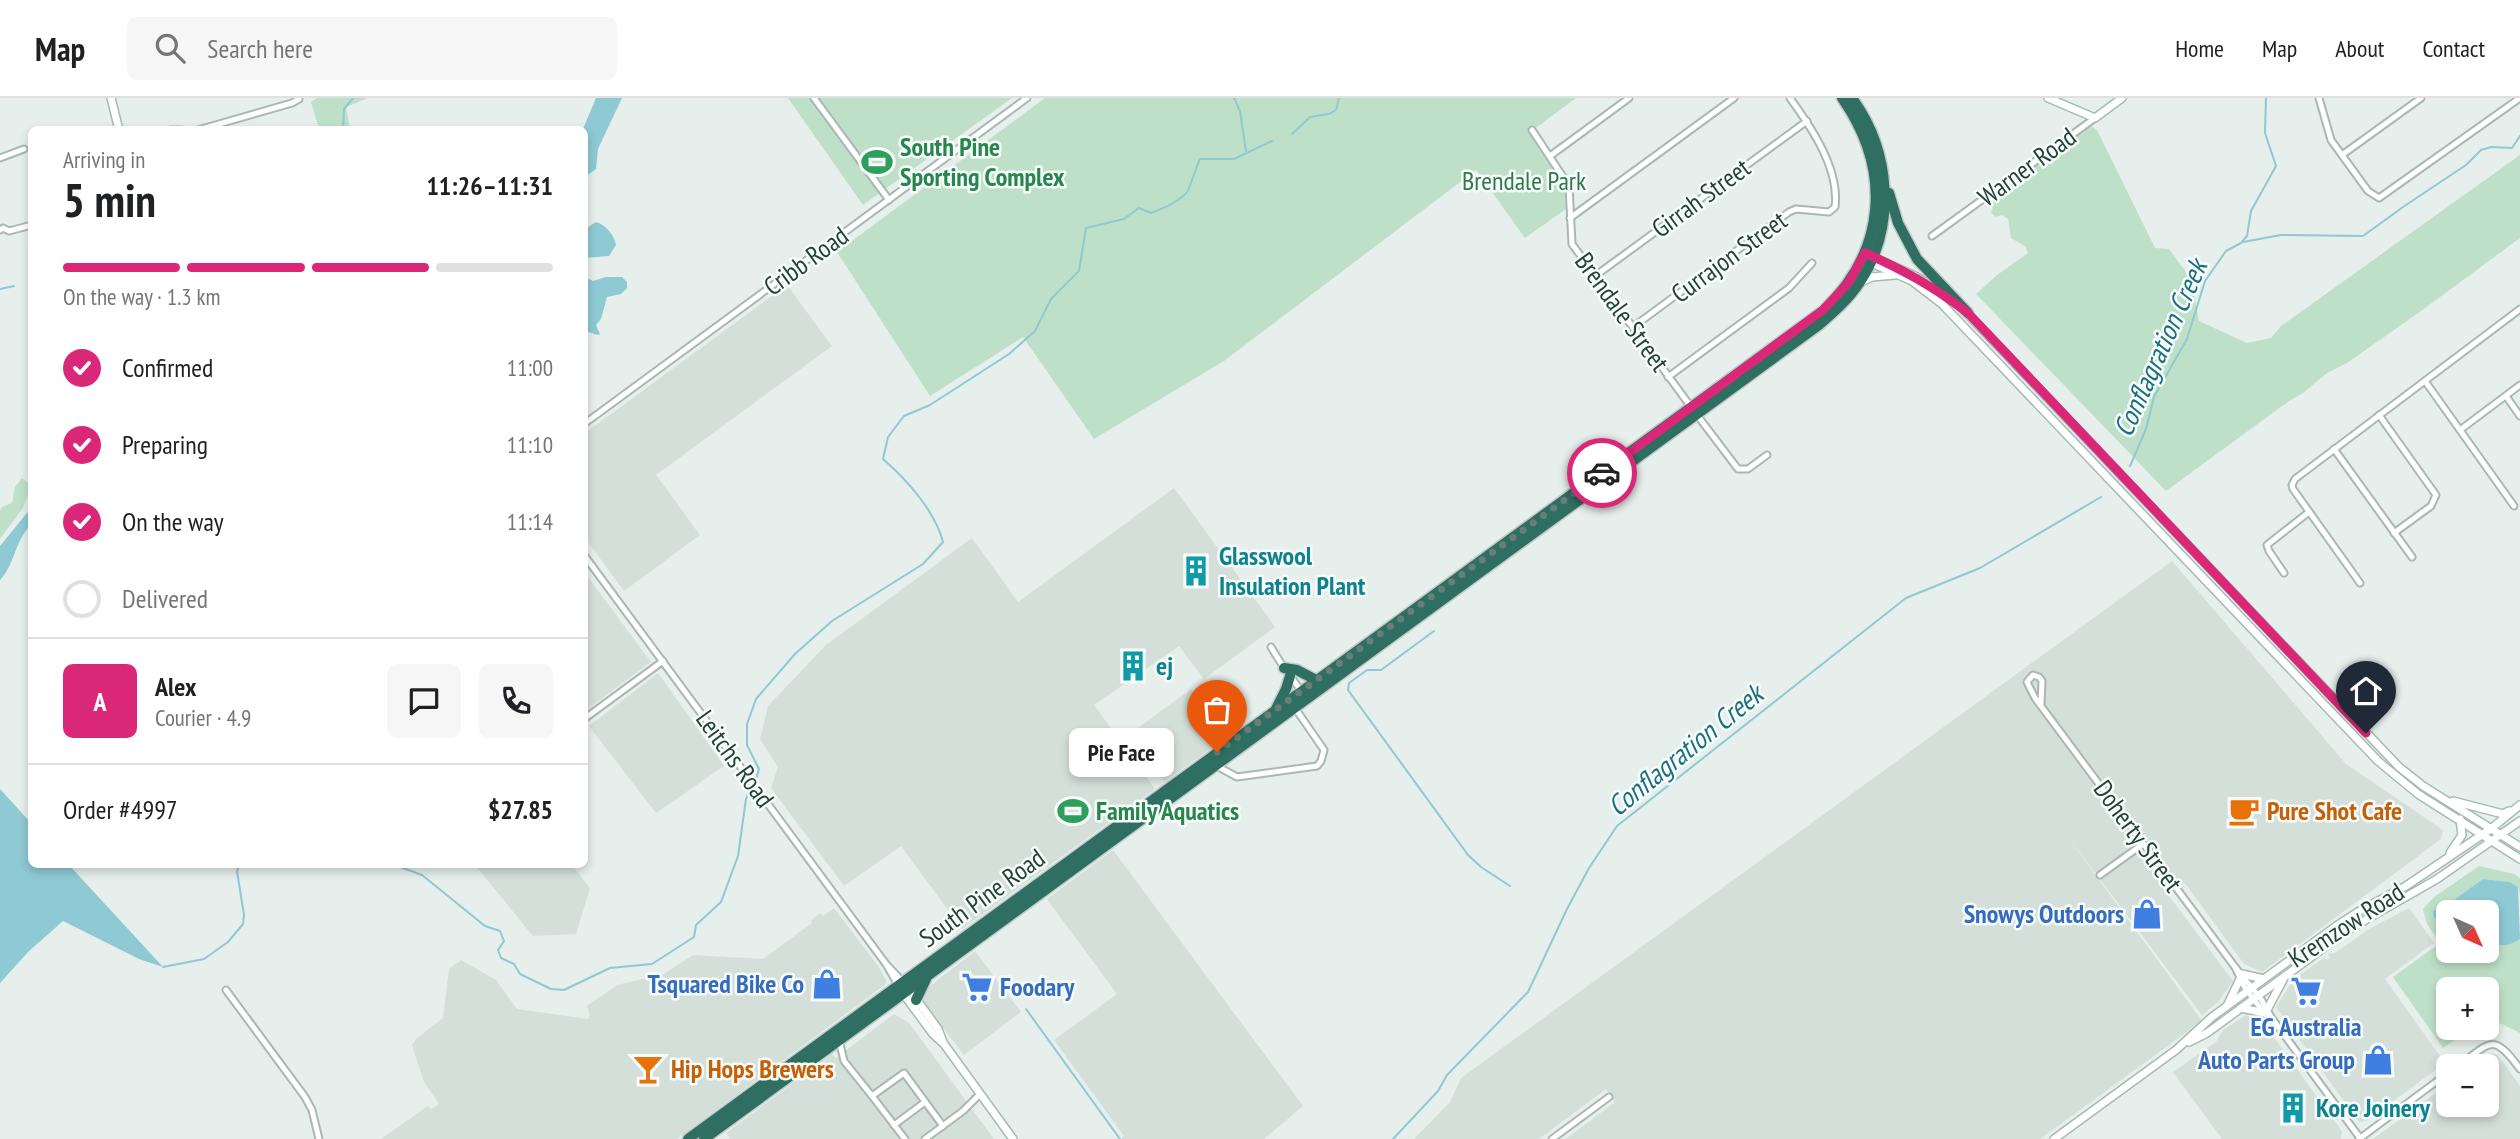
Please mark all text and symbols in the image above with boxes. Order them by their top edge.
search box [127,17,617,80]
text: Map [35,27,85,70]
icon: search [151,29,189,67]
text: Search here [207,32,313,65]
text: Home [2175,33,2224,64]
text: Map [2262,33,2297,64]
text: About [2335,33,2384,64]
text: Contact [2422,33,2485,64]
street label: Warner Road [1971,120,2082,213]
place label: South Pine Sporting Complex [900,130,1065,193]
text: Arriving in [63,145,145,174]
sports icon: South Pine Sporting Complex [860,145,894,179]
street label: Girrah Street [1645,151,1756,244]
park label: Brendale Park [1462,164,1586,197]
text: 11:26–11:31 [426,169,553,202]
text: 5 min [63,170,156,230]
street label: Currajon Street [1664,204,1793,310]
street label: Cribb Road [757,219,855,302]
street label: Brendale Street [1568,246,1677,378]
water label: Conflagration Creek [2104,251,2216,442]
text: On the way · 1.3 km [63,282,220,311]
icon: check [63,349,101,387]
text: Confirmed [122,351,213,384]
text: 11:00 [507,353,553,382]
icon: check [63,426,101,464]
text: Preparing [122,428,208,461]
text: 11:10 [507,430,553,459]
courier [1567,438,1637,508]
icon: car [1583,454,1621,492]
icon: check [63,503,101,541]
text: On the way [122,505,224,538]
text: 11:14 [507,507,553,536]
place label: Glasswool Insulation Plant [1219,539,1366,602]
building icon: Glasswool Insulation Plant [1179,554,1213,588]
text: Delivered [122,582,208,615]
building icon: ej [1116,649,1150,683]
place label: ej [1156,649,1173,682]
pin [2336,661,2396,733]
button: chat [387,664,461,738]
button: phone [479,664,553,738]
text: Alex [155,670,196,703]
icon: home [2347,672,2385,710]
water label: Conflagration Creek [1599,674,1772,824]
pin [1187,680,1247,752]
text: A [93,685,107,718]
icon: bag [1198,691,1236,729]
text: Courier · 4.9 [155,703,251,732]
street label: Leitchs Road [689,704,782,814]
callout: Pie Face [1070,728,1175,776]
text: Pie Face [1088,738,1155,767]
street label: Doherty Street [2087,773,2190,898]
text: Order #4997 [63,793,178,826]
text: $27.85 [488,793,553,826]
sports icon: Family Aquatics [1056,794,1090,828]
place label: Family Aquatics [1096,794,1239,827]
cafe icon: Pure Shot Cafe [2227,794,2261,828]
place label: Pure Shot Cafe [2267,794,2402,827]
street label: South Pine Road [912,841,1051,954]
street label: Kremzow Road [2281,875,2410,974]
place label: Snowys Outdoors [1964,897,2124,930]
shop icon: Snowys Outdoors [2130,897,2164,931]
north arrow [2436,900,2499,962]
map controls [2436,900,2499,1117]
place label: Tsquared Bike Co [647,967,804,1000]
shop icon: Tsquared Bike Co [810,967,844,1001]
supermarket icon: Foodary [960,970,994,1004]
place label: Foodary [1000,970,1075,1003]
supermarket icon: EG Australia [2289,974,2323,1008]
button: + [2436,977,2499,1040]
place label: EG Australia [2250,1010,2362,1043]
place label: Auto Parts Group [2197,1043,2355,1076]
shop icon: Auto Parts Group [2361,1043,2395,1077]
bar icon: Hip Hops Brewers [631,1052,665,1086]
place label: Hip Hops Brewers [671,1052,834,1085]
button: − [2436,1054,2499,1117]
building icon: Kore Joinery [2276,1091,2310,1125]
place label: Kore Joinery [2316,1091,2430,1124]

